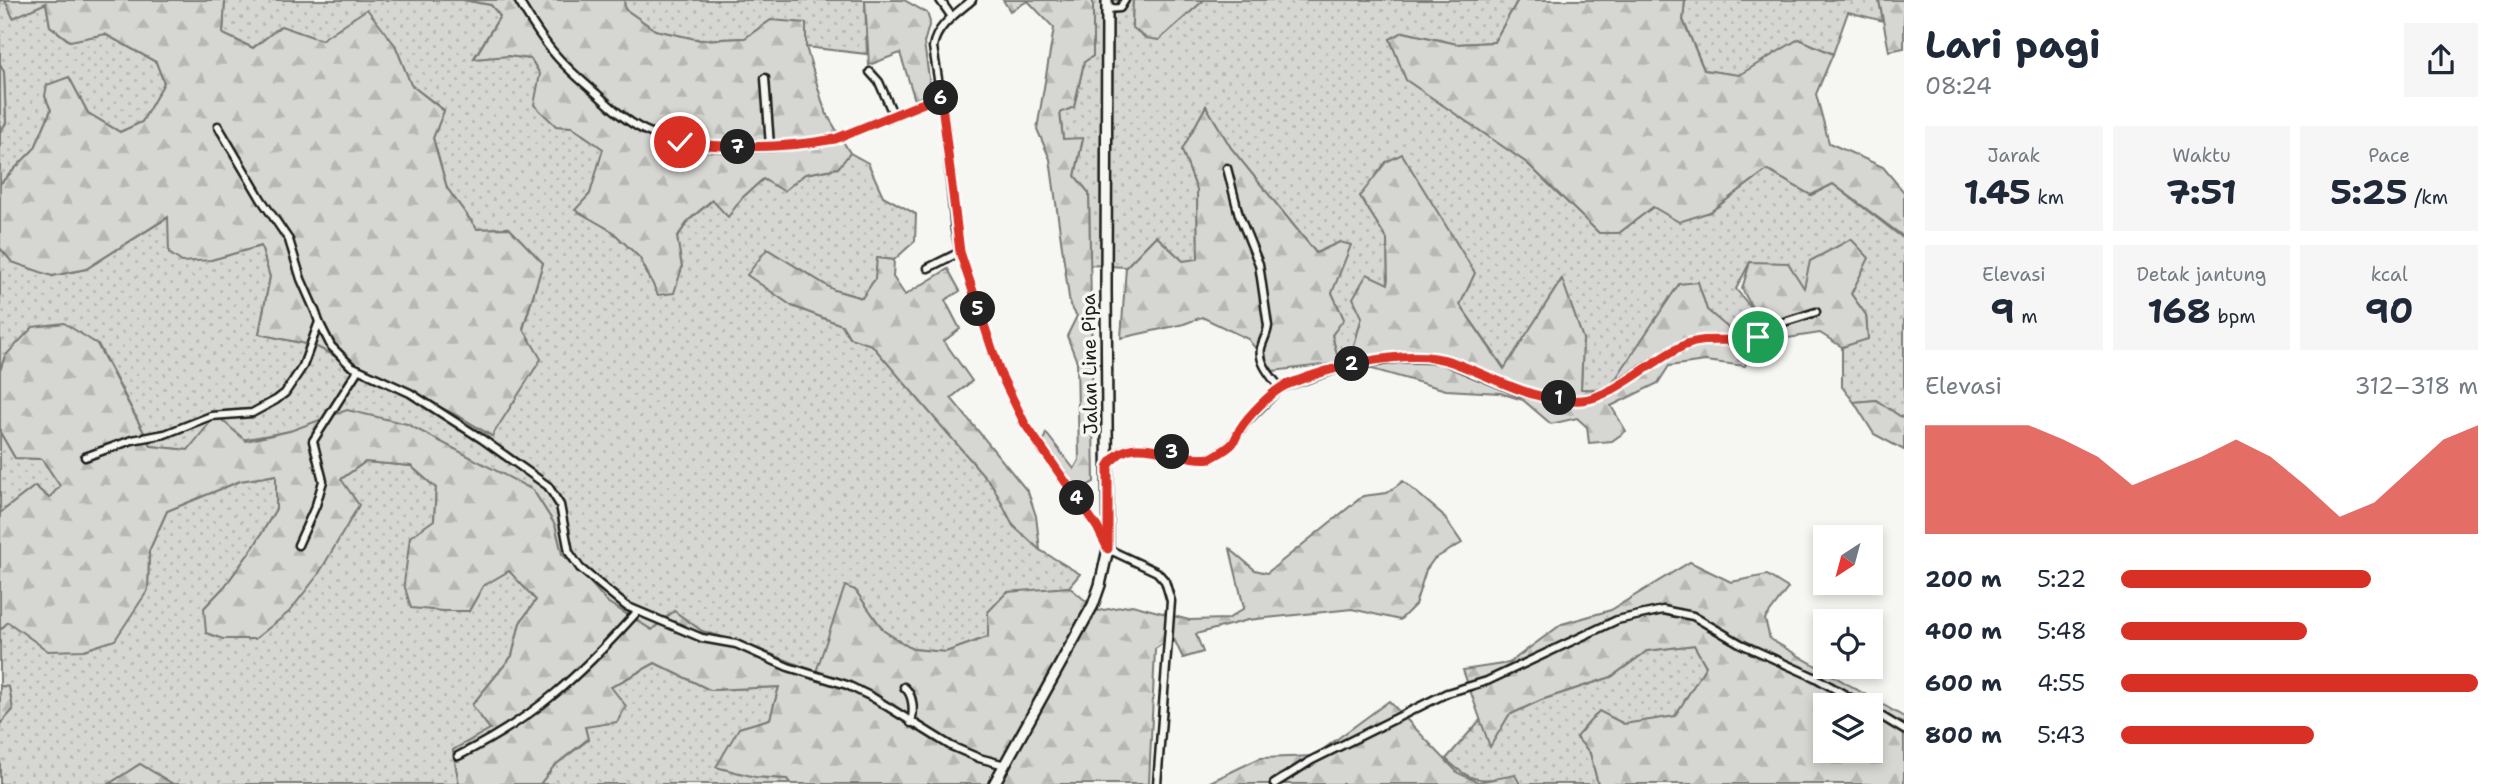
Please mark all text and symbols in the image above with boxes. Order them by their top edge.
text: Lari pagi [1925,19,2101,70]
button: share [2404,23,2478,97]
text: 08:24 [1925,71,1992,101]
pin: 6 [923,80,958,116]
text: 6 [934,85,947,110]
pin [650,112,710,172]
icon: check [661,123,699,161]
pin: 7 [720,130,756,164]
text: 7 [731,134,744,159]
text: Jarak [1987,143,2040,168]
text: Waktu [2172,143,2231,168]
text: Pace [2368,143,2410,168]
text: 1.45 [1963,168,2031,215]
text: 7:51 [2166,168,2237,215]
text: 5:25 [2330,168,2408,215]
text: km [2031,185,2064,210]
text: /km [2408,185,2448,210]
text: Elevasi [1982,262,2046,287]
text: Detak jantung [2136,262,2267,287]
text: kcal [2371,262,2408,287]
text: 9 [1990,287,2015,334]
text: 168 [2147,287,2211,334]
text: 90 [2365,287,2414,334]
pin: 5 [960,292,996,326]
street label: Jalan Line Pipa [1076,293,1103,435]
text: 5 [972,296,983,321]
text: m [2015,304,2038,329]
text: bpm [2211,304,2256,329]
pin [1728,307,1788,367]
icon: arrive [1739,318,1777,356]
pin: 2 [1334,346,1370,382]
text: 2 [1345,351,1358,376]
text: Elevasi [1925,371,2002,401]
text: 312–318 m [2355,371,2478,401]
pin: 1 [1542,380,1576,416]
text: 1 [1554,385,1563,410]
pin: 3 [1154,434,1190,470]
text: 3 [1165,439,1178,464]
pin: 4 [1060,480,1094,516]
text: 4 [1070,485,1083,510]
north arrow [1813,525,1883,595]
map controls [1813,525,1883,763]
text: 200 m [1925,564,2002,594]
text: 5:22 [2037,564,2086,594]
button: locate [1813,609,1883,679]
text: 400 m [1925,616,2002,646]
text: 5:48 [2037,616,2087,646]
text: 600 m [1925,668,2002,698]
text: 4:55 [2037,668,2085,698]
button: layers [1813,693,1883,763]
text: 800 m [1925,720,2002,750]
text: 5:43 [2037,720,2086,750]

